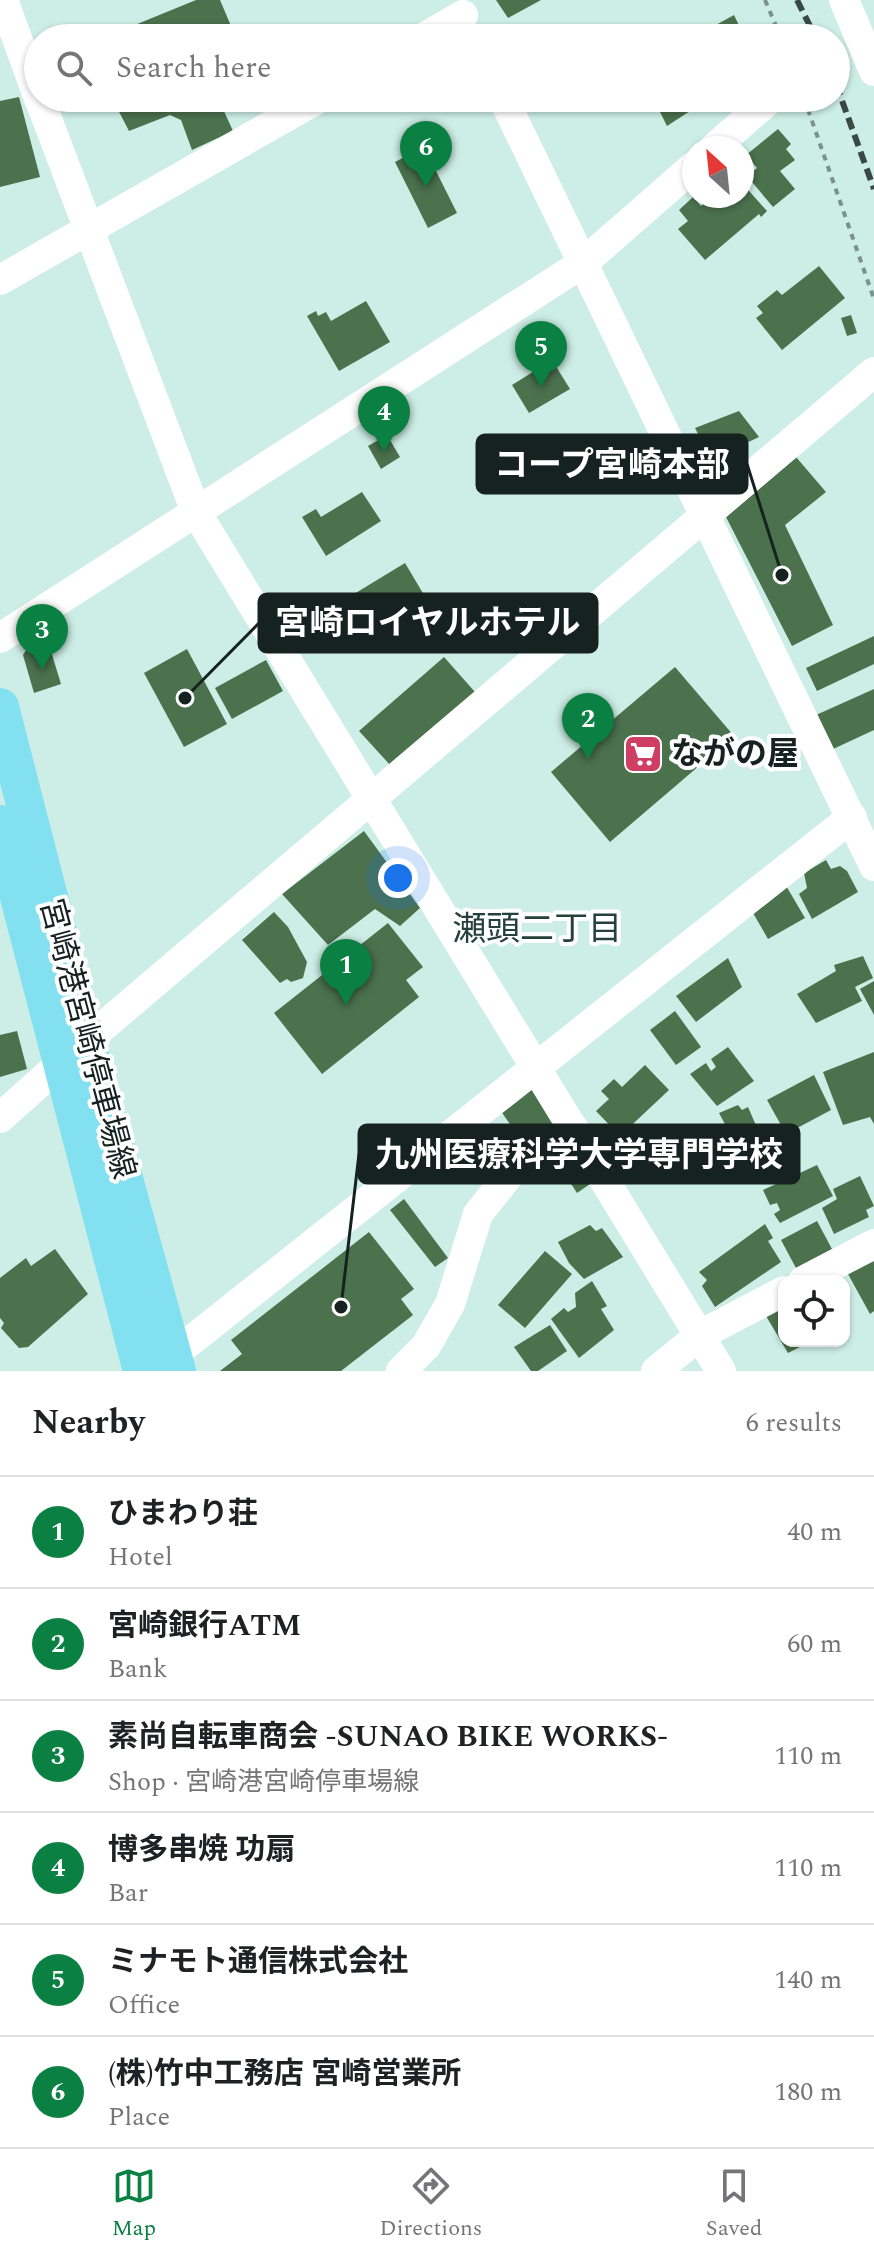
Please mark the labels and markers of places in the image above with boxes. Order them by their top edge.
pin: 6 [400,121,452,187]
pin: 5 [515,321,567,387]
pin: 4 [358,386,410,452]
callout: コープ宮崎本部 [477,435,747,493]
callout: 宮崎ロイヤルホテル [259,594,597,652]
pin: 3 [16,604,68,670]
pin: 2 [562,693,614,759]
place label: ながの屋 [671,730,799,779]
supermarket icon: ながの屋 [622,733,664,775]
pin: 1 [320,939,372,1005]
callout: 九州医療科学大学専門学校 [359,1125,799,1183]

